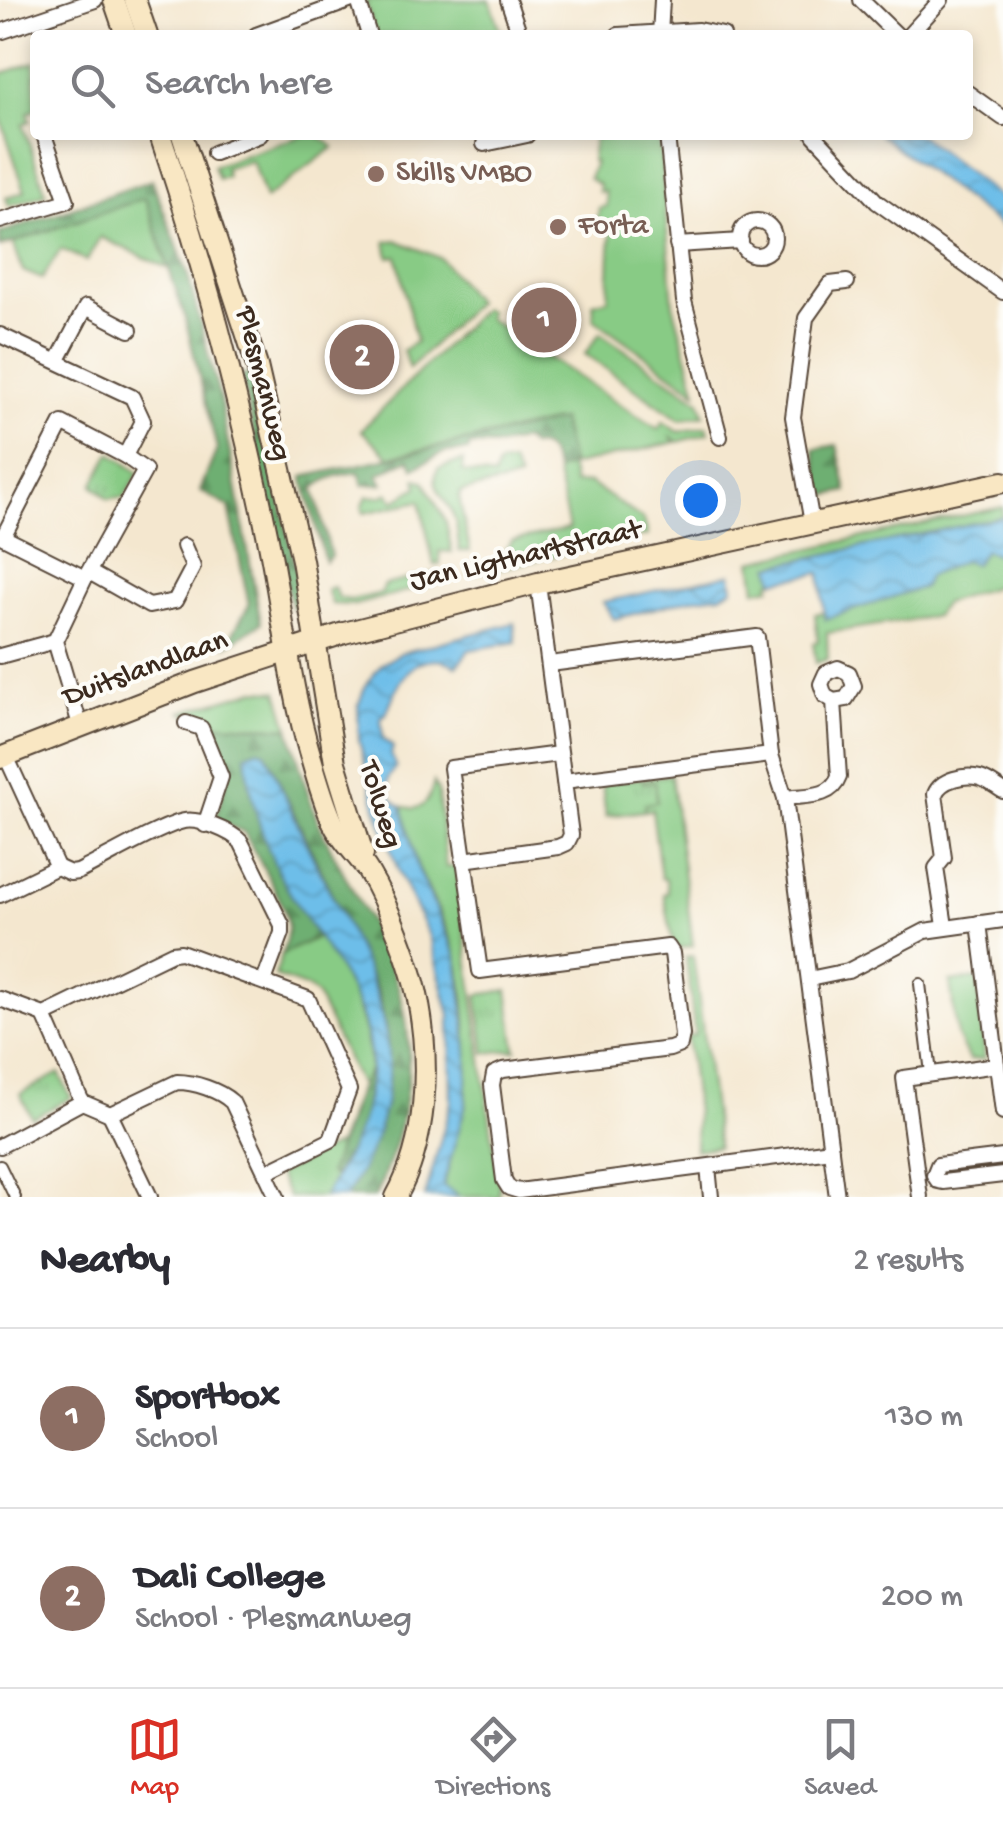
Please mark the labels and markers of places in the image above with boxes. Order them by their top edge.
place label: Skills VMBO [396,157,532,192]
marker: Skills VMBO [365,163,387,185]
place label: Forta [577,210,650,245]
marker: Forta [547,216,569,238]
pin: 1 [512,282,576,358]
pin: 2 [330,320,394,394]

